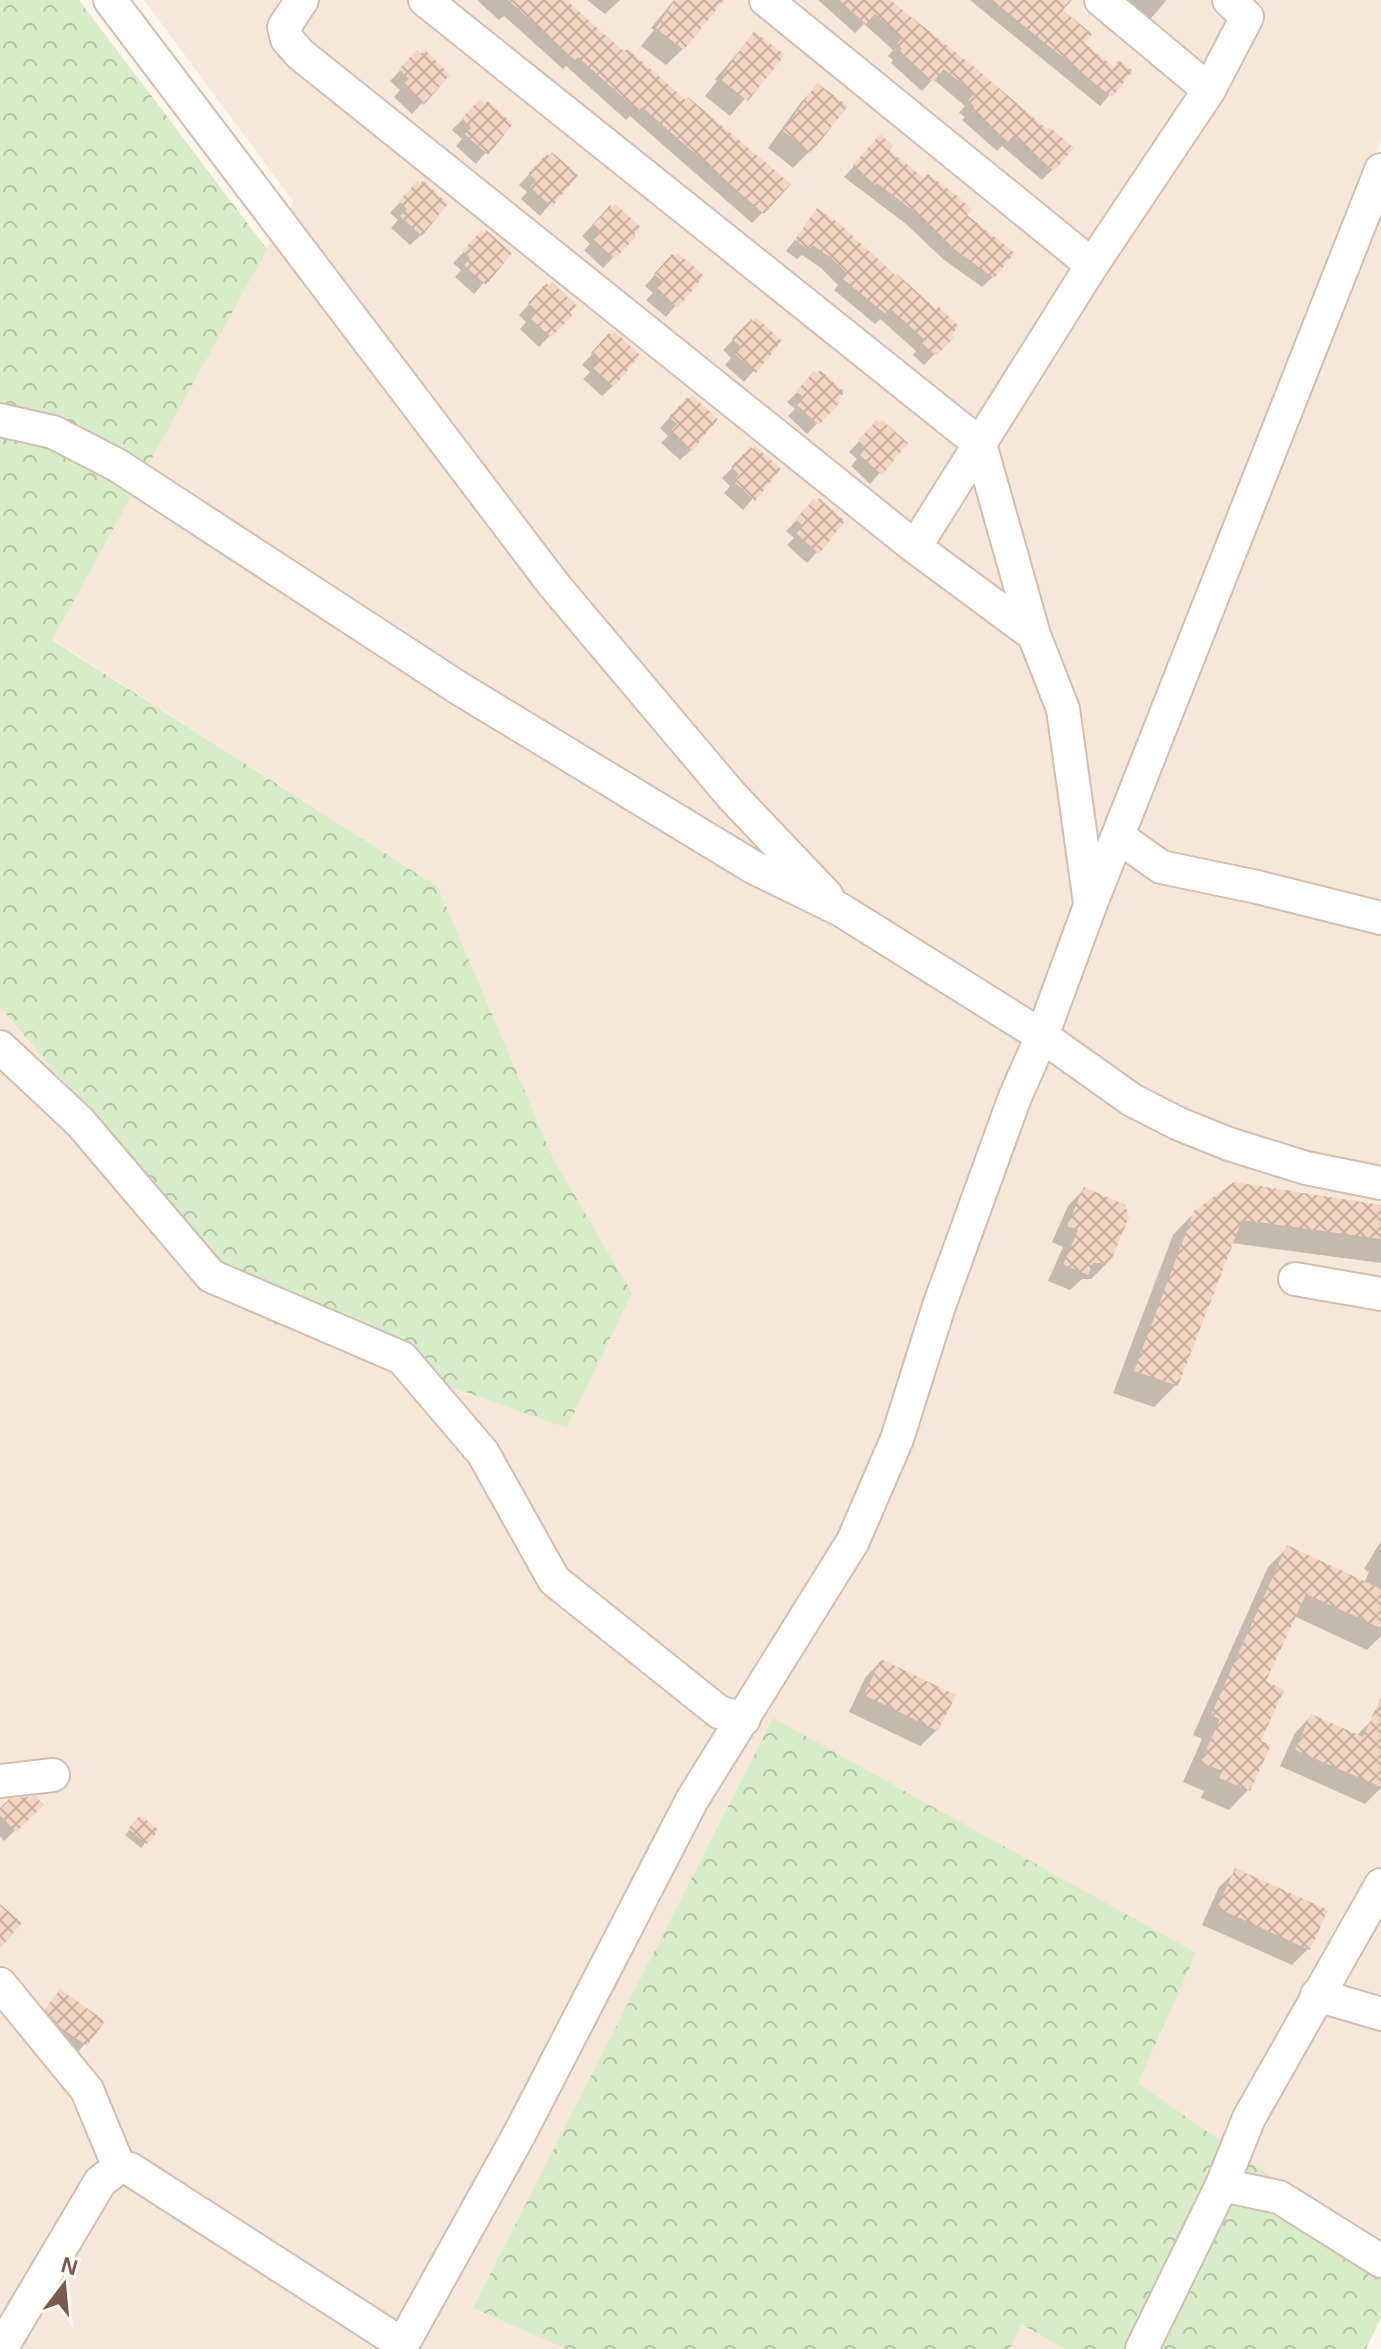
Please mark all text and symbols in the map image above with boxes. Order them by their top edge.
north arrow [24,2245,104,2325]
text: N [58,2252,80,2280]

